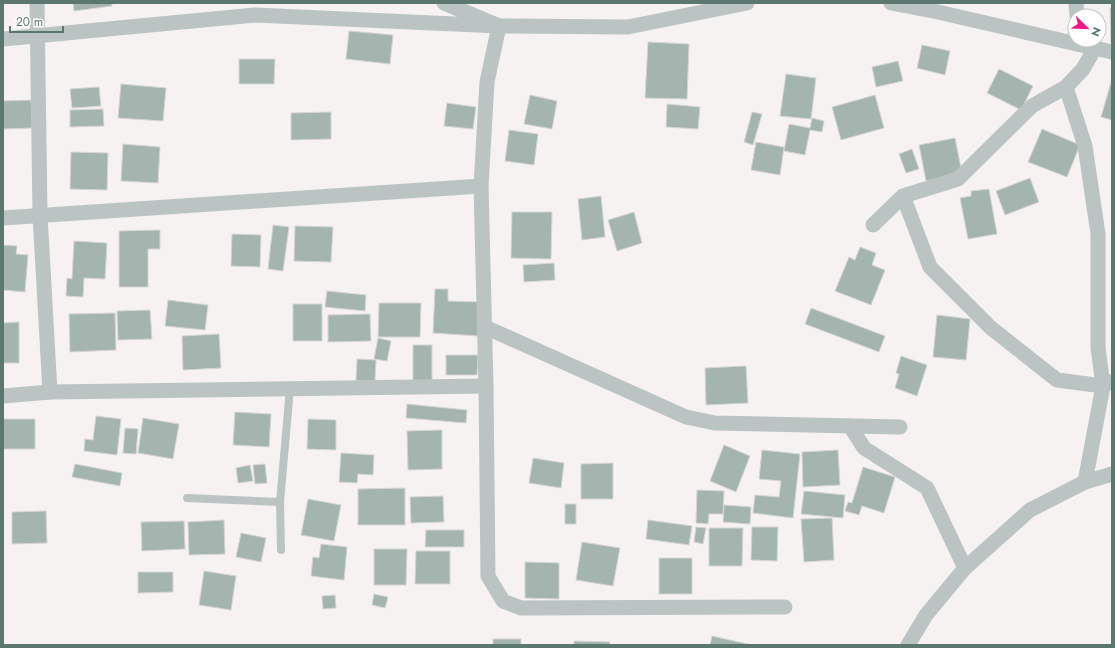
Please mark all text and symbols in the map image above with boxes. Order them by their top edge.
scale bar [10,8,63,34]
north arrow [1067,8,1107,48]
text: 20 m [16,13,43,31]
text: N [1087,25,1105,39]

